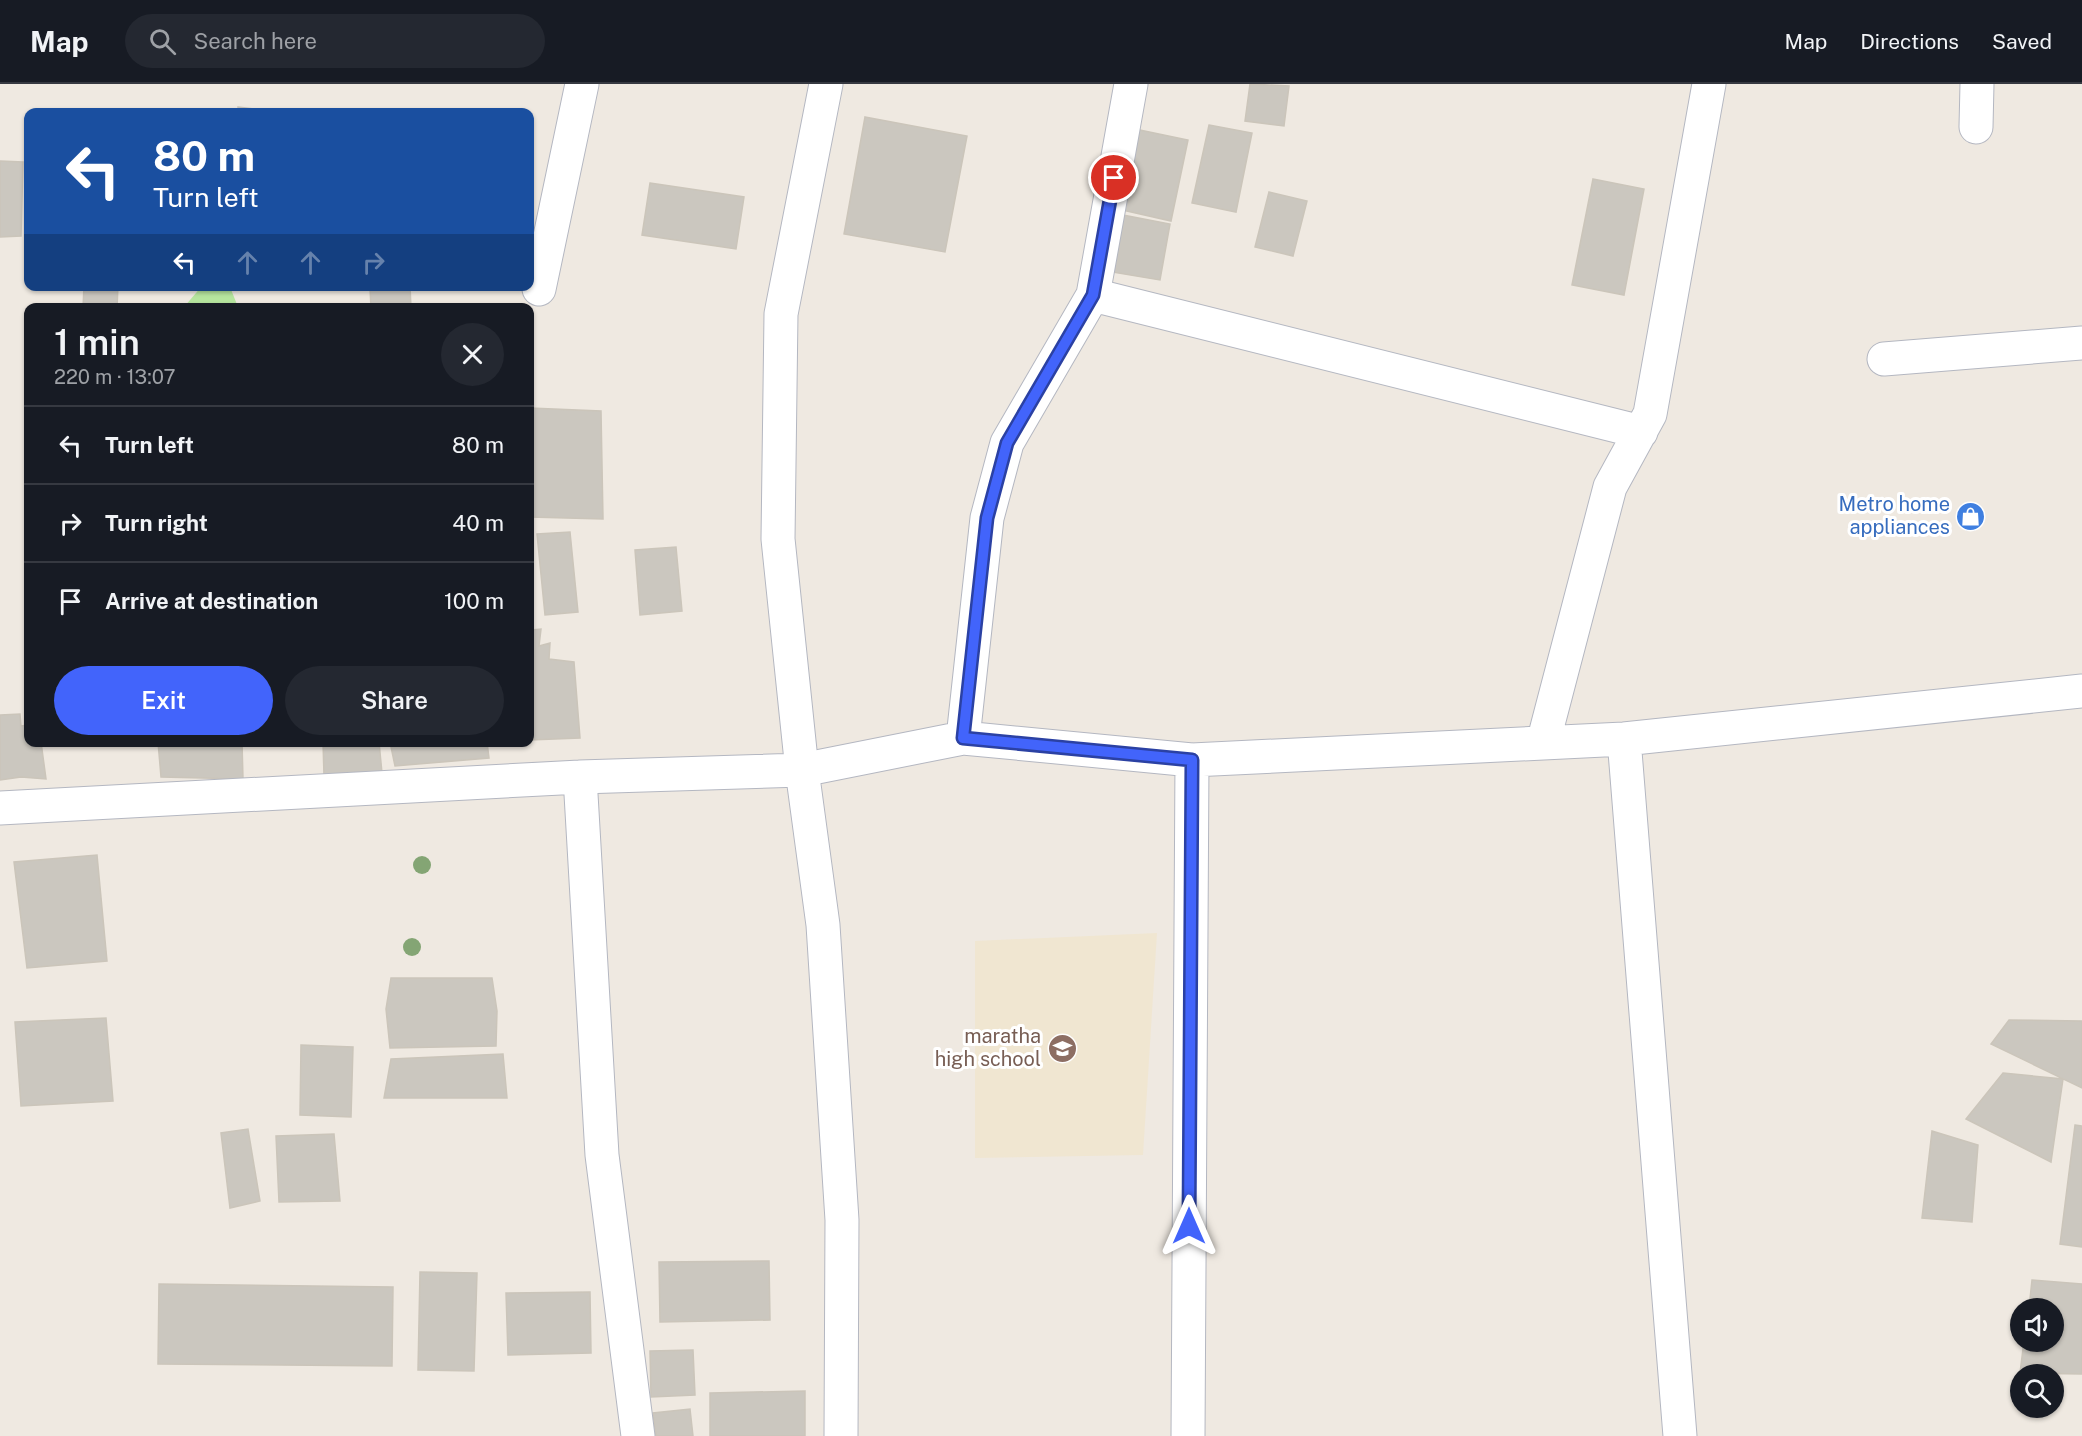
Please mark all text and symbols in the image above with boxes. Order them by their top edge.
search box [125,14,545,68]
text: Map [30,25,89,58]
icon: search [146,25,179,58]
text: Search here [194,28,317,54]
text: Map [1785,29,1827,54]
text: Directions [1860,29,1959,54]
text: Saved [1992,29,2052,54]
text: 80 m [153,131,255,180]
icon: left [54,132,132,210]
pin [1088,152,1139,203]
icon: arrive [1097,161,1130,194]
text: Turn left [153,181,259,213]
icon: left [168,246,201,279]
icon: ahead [231,246,264,279]
icon: ahead [294,246,327,279]
icon: right [357,246,390,279]
text: 1 min [54,321,140,363]
button: close [441,323,504,386]
text: 220 m · 13:07 [54,365,176,389]
icon: left [54,429,87,462]
text: Turn left [105,432,194,458]
text: 80 m [452,432,504,458]
place label: Metro home appliances [1839,492,1950,539]
shop icon: Metro home appliances [1955,500,1987,532]
icon: right [54,507,87,540]
text: Turn right [105,510,208,536]
text: 40 m [452,510,504,536]
icon: arrive [54,585,87,618]
text: Arrive at destination [105,588,318,614]
text: 100 m [444,588,504,614]
button: Exit [54,666,273,735]
button: Share [285,666,504,735]
place label: maratha high school [935,1024,1041,1071]
school or university icon: maratha high school [1046,1032,1078,1064]
position arrow [1157,1194,1221,1258]
map controls [2010,1298,2064,1418]
button: sound [2010,1298,2064,1352]
button: search [2010,1364,2064,1418]

